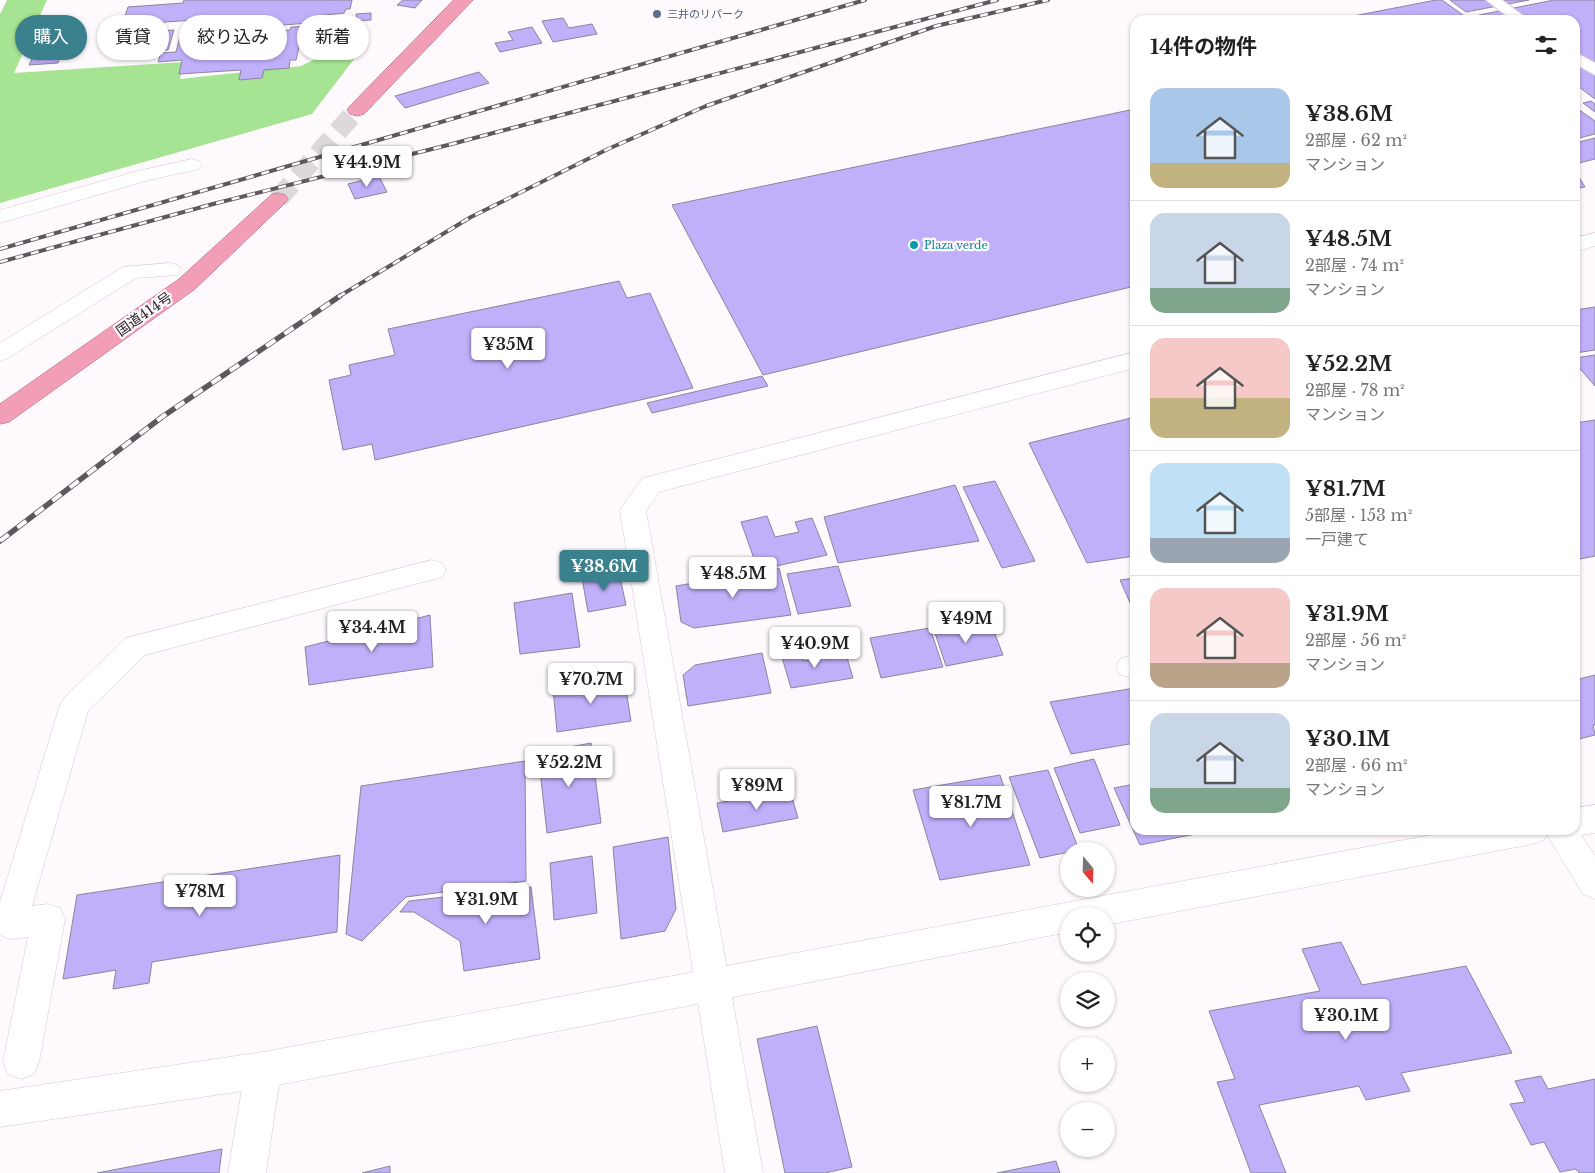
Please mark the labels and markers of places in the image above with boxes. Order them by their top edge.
place label: 三井のリパーク [667,7,744,21]
marker: 三井のリパーク [651,8,663,20]
pin: ¥44.9M [326,146,408,188]
place label: Plaza verde [924,238,988,252]
marker: Plaza verde [908,239,920,251]
pin: ¥35M [478,328,538,370]
pin: ¥38.6M [563,550,645,592]
pin: ¥48.5M [692,556,774,599]
pin: ¥49M [936,602,996,644]
pin: ¥34.4M [331,610,413,653]
pin: ¥40.9M [774,626,856,669]
pin: ¥70.7M [550,662,632,705]
pin: ¥52.2M [528,746,610,788]
pin: ¥89M [727,768,787,811]
pin: ¥81.7M [930,786,1012,828]
pin: ¥78M [170,874,230,917]
pin: ¥31.9M [445,882,527,925]
pin: ¥30.1M [1305,998,1387,1041]

